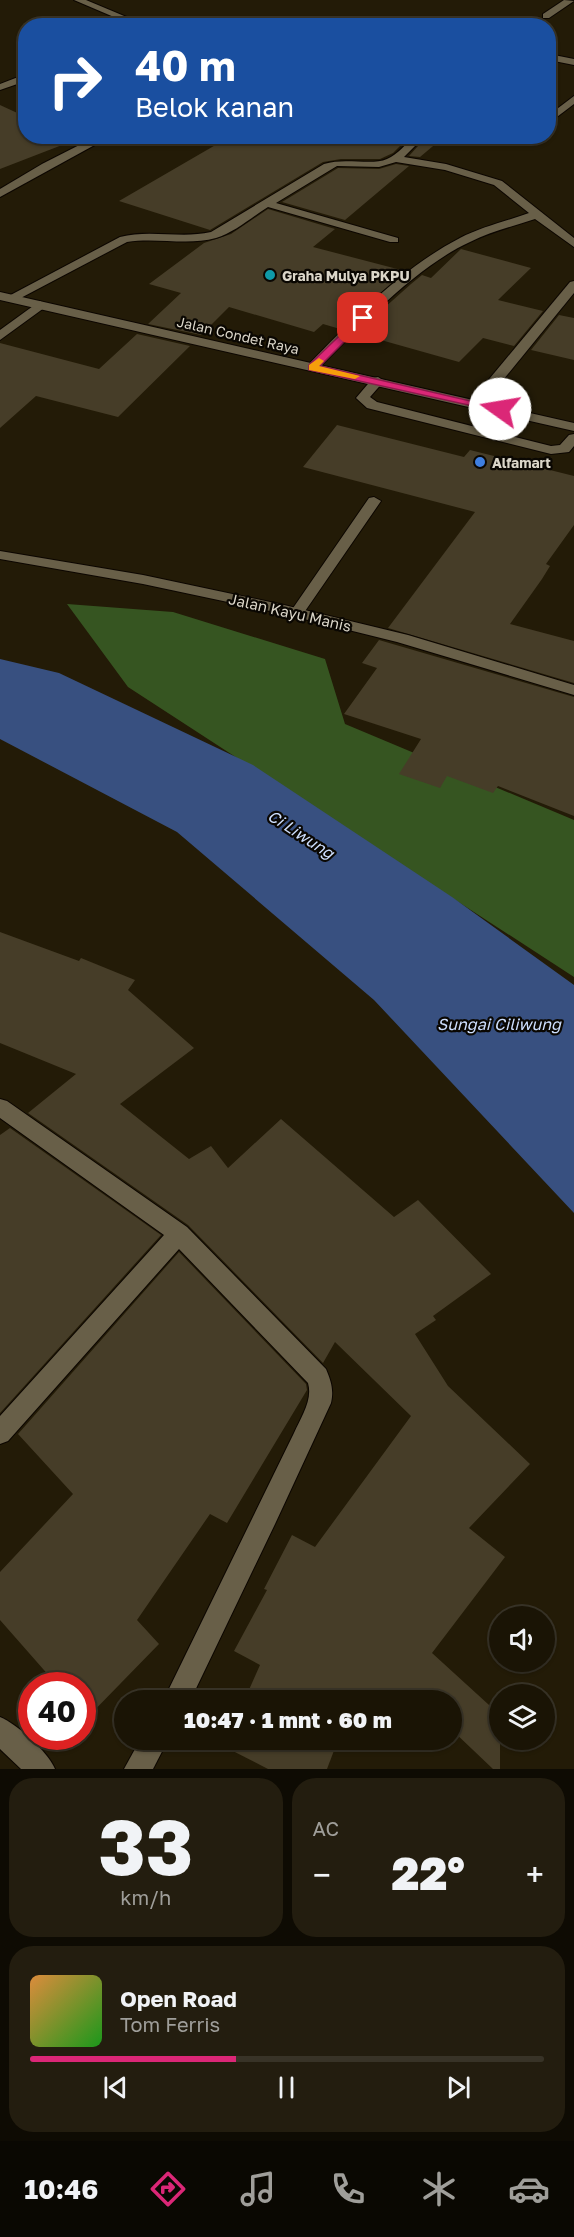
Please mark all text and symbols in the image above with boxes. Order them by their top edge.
text: 40 m [135,40,236,90]
icon: right [36,42,114,120]
text: Belok kanan [135,91,294,123]
place label: Graha Mulya PKPU [282,267,410,284]
marker: Graha Mulya PKPU [263,268,277,282]
pin [337,292,388,343]
icon: arrive [346,301,379,334]
street label: Jalan Condet Raya [175,313,301,357]
position arrow [468,377,532,441]
place label: Alfamart [492,454,551,471]
marker: Alfamart [473,455,487,469]
street label: Jalan Kayu Manis [227,589,353,635]
water label: Ci Liwung [264,805,339,863]
water label: Sungai Ciliwung [437,1014,562,1034]
map controls [489,1606,555,1750]
button: sound [489,1606,555,1672]
speed limit sign: 40 [18,1672,96,1750]
button: layers [489,1684,555,1750]
text: 10:47 · 1 mnt · 60 m [184,1706,392,1733]
text: 33 [98,1799,193,1892]
text: AC [313,1816,339,1840]
text: 22° [392,1846,465,1900]
text: − [313,1855,331,1894]
text: + [526,1855,544,1894]
text: km/h [120,1885,171,1909]
text: Open Road [120,1985,237,2012]
text: Tom Ferris [120,2012,220,2036]
icon: previous [99,2071,132,2104]
icon: pause [270,2071,303,2104]
icon: next [442,2071,475,2104]
icon: directions [147,2168,189,2210]
icon: music [237,2168,279,2210]
icon: phone [327,2168,369,2210]
icon: climate [418,2168,460,2210]
icon: car [508,2168,550,2210]
text: 10:46 [24,2173,98,2205]

